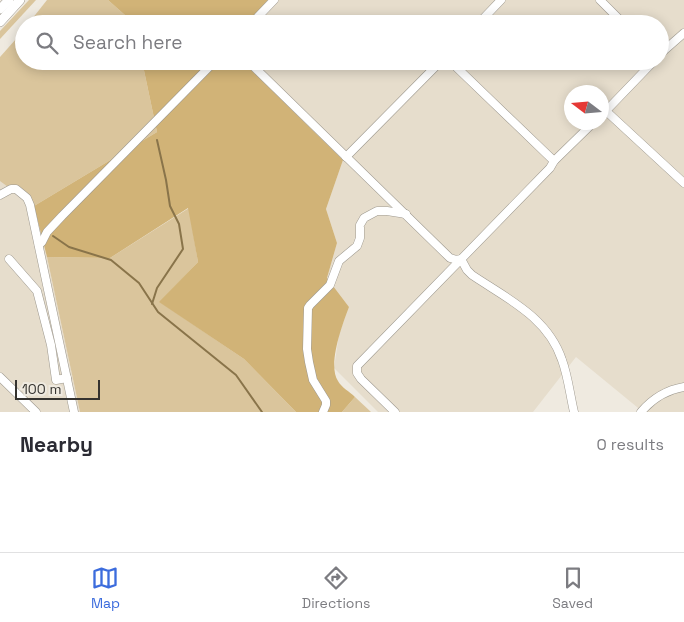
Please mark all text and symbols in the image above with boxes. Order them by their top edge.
search box [15,15,669,70]
icon: search [33,29,61,57]
text: Search here [73,30,183,55]
north arrow [564,85,609,130]
scale bar [15,377,100,400]
text: 100 m [22,380,61,398]
text: Nearby [20,431,93,458]
text: 0 results [596,434,664,455]
tab: Map [91,564,120,612]
tab: Directions [302,564,370,612]
tab: Saved [552,564,593,612]

